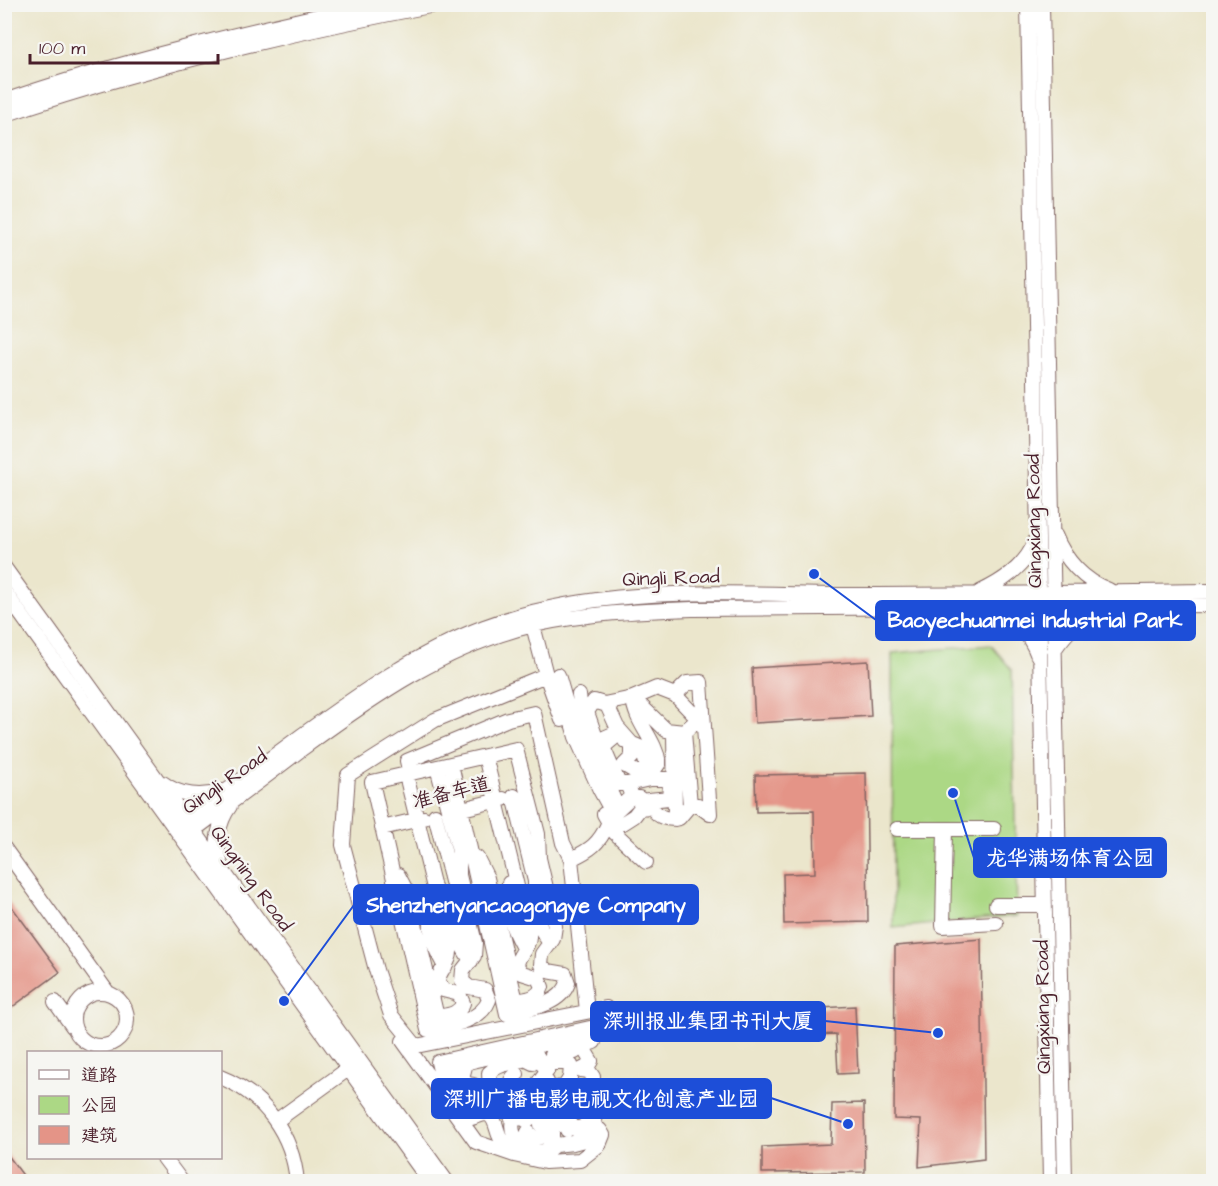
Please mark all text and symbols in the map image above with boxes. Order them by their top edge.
scale bar [30,27,218,65]
text: 100 m [39,36,85,61]
street label: Qingxiang Road [1019,453,1050,588]
street label: Qingli Road [622,562,720,595]
callout: Baoyechuanmei Industrial Park [876,601,1195,640]
text: Baoyechuanmei Industrial Park [887,606,1183,638]
street label: Qingli Road [177,742,273,822]
street label: 准备车道 [409,770,493,816]
street label: Qingning Road [202,820,299,938]
callout: 龙华满场体育公园 [974,838,1166,877]
text: 龙华满场体育公园 [986,844,1154,873]
callout: Shenzhenyancaogongye Company [354,885,698,924]
text: Shenzhenyancaogongye Company [365,891,686,923]
street label: Qingxiang Road [1028,939,1059,1074]
callout: 深圳报业集团书刊大厦 [591,1002,825,1041]
text: 深圳报业集团书刊大厦 [603,1007,813,1036]
legend [27,1051,222,1159]
text: 道路 [81,1063,117,1088]
callout: 深圳广播电影电视文化创意产业园 [432,1079,771,1118]
text: 深圳广播电影电视文化创意产业园 [444,1085,759,1114]
text: 公园 [81,1093,117,1118]
text: 建筑 [81,1123,117,1148]

